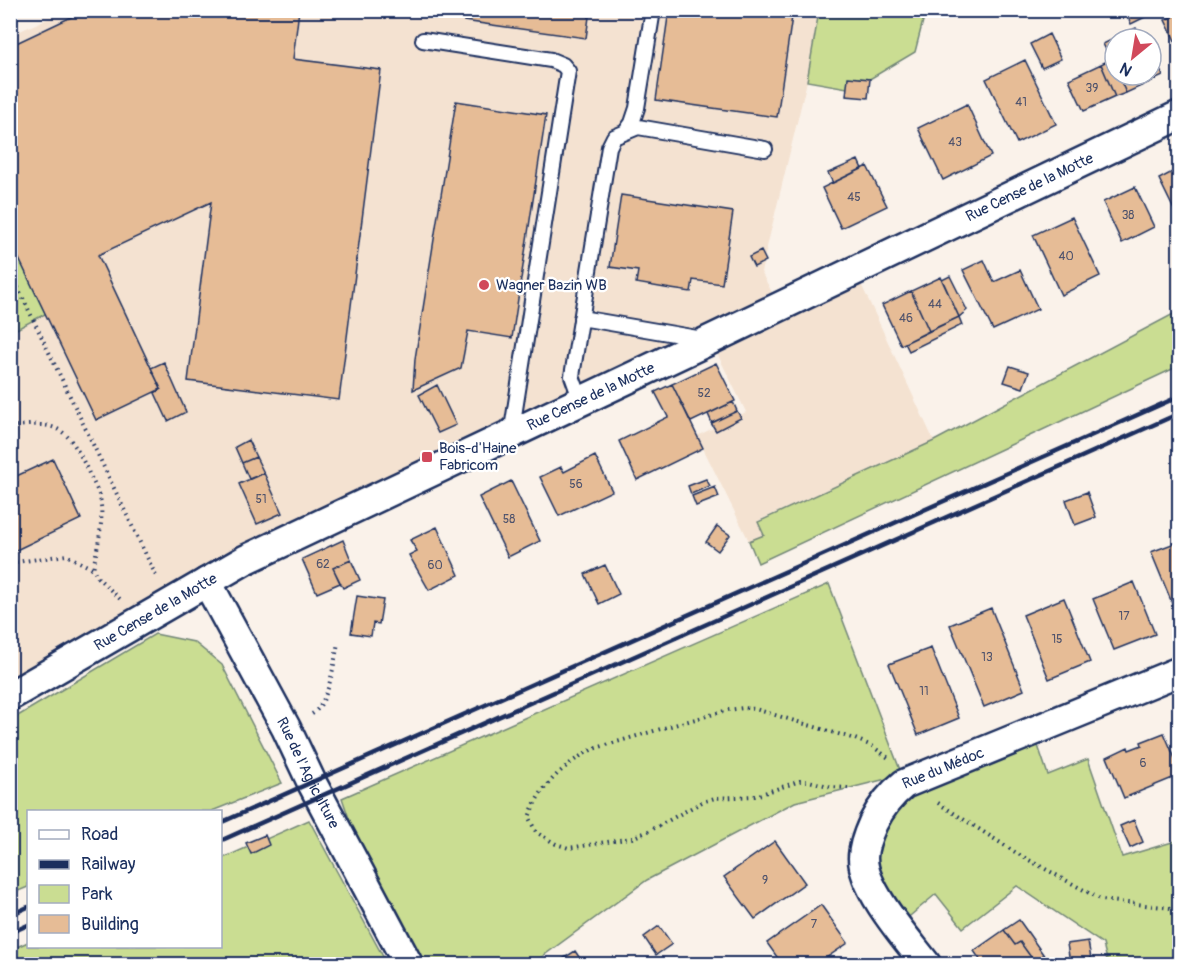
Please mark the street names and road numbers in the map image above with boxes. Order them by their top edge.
street label: Rue Cense de la Motte [962,148,1097,226]
street label: Rue Cense de la Motte [524,358,658,435]
street label: Rue Cense de la Motte [90,568,221,655]
street label: Rue de l'Agriculture [272,714,344,832]
street label: Rue du Médoc [899,743,987,793]

